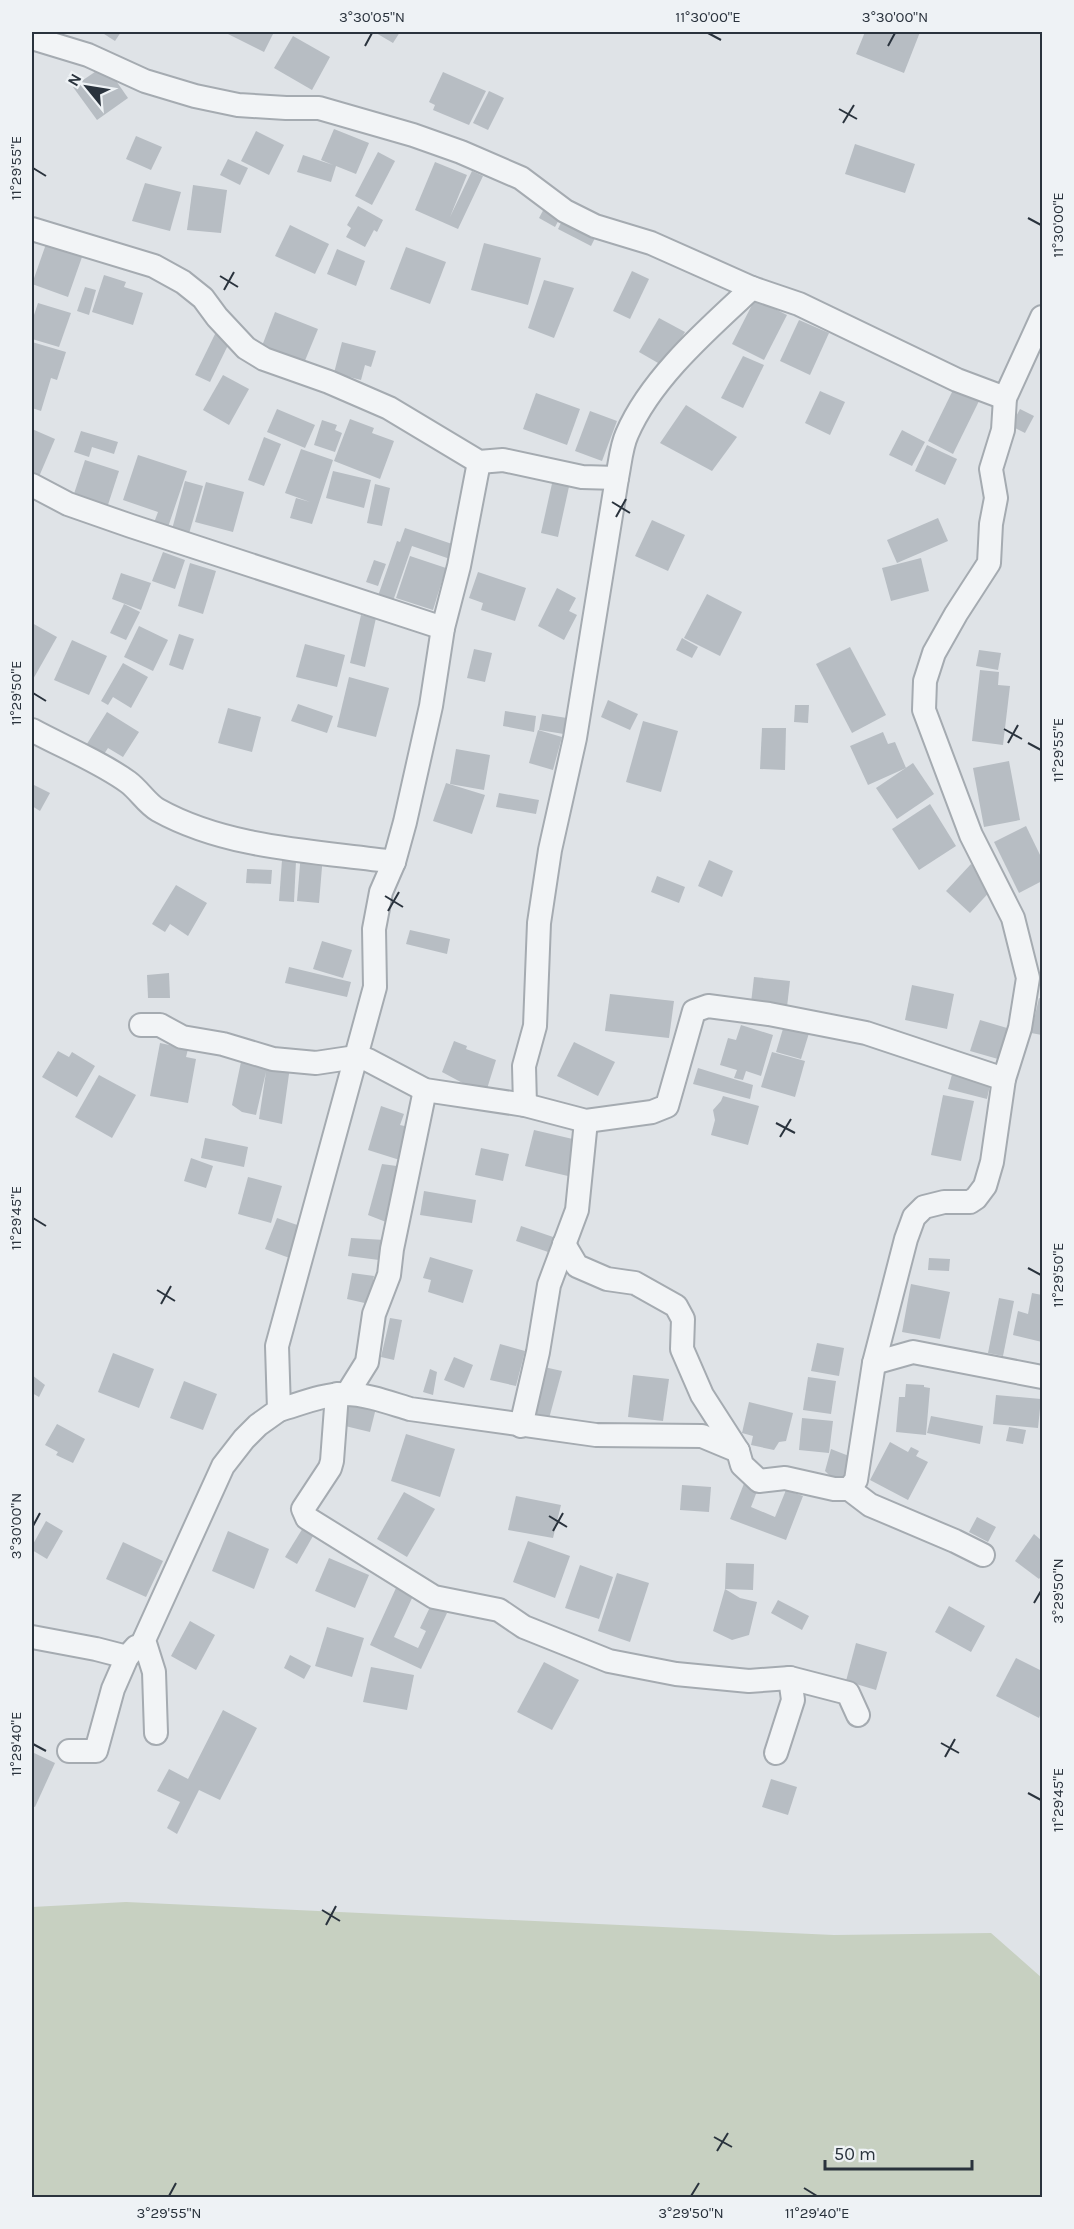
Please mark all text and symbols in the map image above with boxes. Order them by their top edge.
text: 3°30'05"N [339,8,405,26]
text: 11°30'00"E [675,8,741,26]
text: 3°30'00"N [862,8,928,26]
north arrow [57,57,117,117]
text: N [63,70,86,89]
text: 11°29'55"E [7,136,25,200]
text: 11°30'00"E [1049,192,1067,258]
text: 11°29'50"E [7,661,25,725]
text: 11°29'55"E [1049,718,1067,782]
text: 11°29'45"E [7,1186,25,1250]
text: 11°29'50"E [1049,1243,1067,1307]
text: 3°30'00"N [7,1493,25,1559]
text: 3°29'50"N [1049,1558,1067,1624]
text: 11°29'40"E [7,1712,25,1776]
text: 11°29'45"E [1049,1768,1067,1832]
scale bar [825,2133,972,2171]
text: 50 m [834,2143,876,2165]
text: 3°29'55"N [136,2204,202,2222]
text: 3°29'50"N [658,2204,724,2222]
text: 11°29'40"E [785,2204,849,2222]

